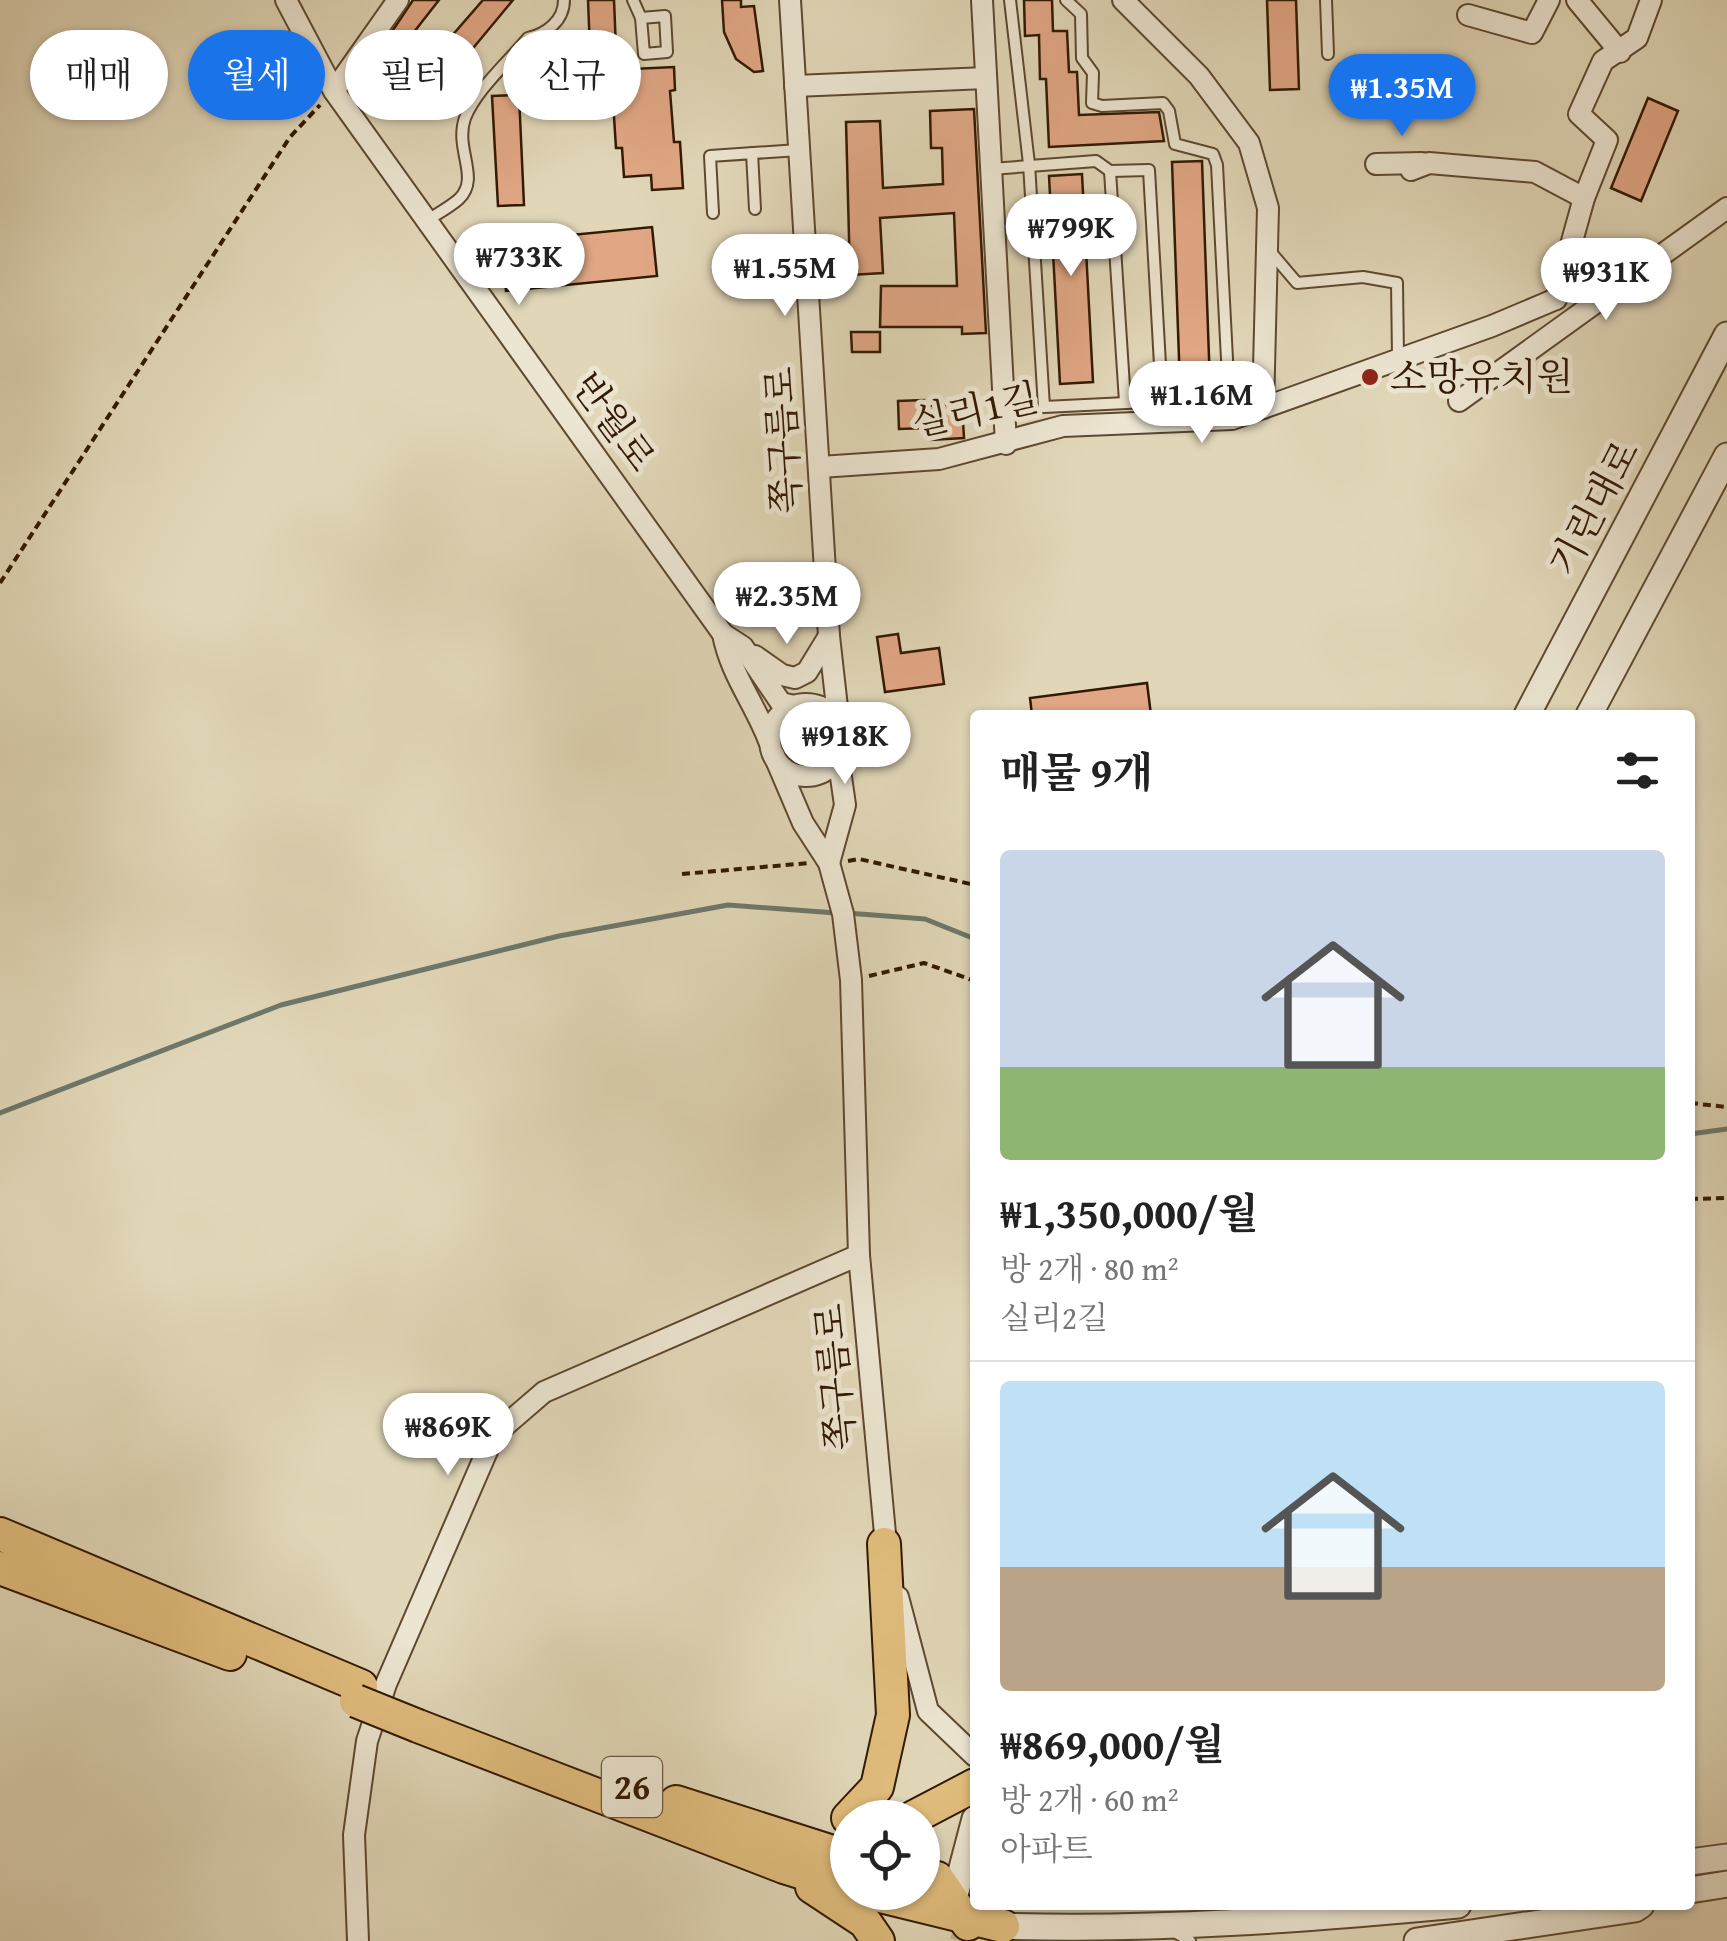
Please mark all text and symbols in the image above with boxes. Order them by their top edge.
chip: 매매 [30,30,168,120]
chip: 월세 [188,30,325,120]
chip: 필터 [345,30,483,120]
chip: 신규 [503,30,641,120]
pin: ₩1.35M [1321,54,1483,139]
text: ₩1.35M [1351,63,1453,110]
pin: ₩799K [1001,194,1141,279]
text: ₩799K [1028,203,1114,250]
pin: ₩733K [449,223,589,308]
text: ₩733K [476,232,562,279]
pin: ₩1.55M [704,234,866,319]
pin: ₩931K [1536,238,1676,323]
text: ₩1.55M [734,243,836,290]
text: ₩931K [1563,247,1649,294]
place label: 소망유치원 [1390,348,1574,404]
street label: 반월로 [560,360,670,482]
pin: ₩1.16M [1121,361,1283,446]
street label: 쪽구름로 [750,365,814,515]
marker: 소망유치원 [1359,366,1381,388]
street label: 실리1길 [906,368,1043,450]
text: ₩1.16M [1151,370,1253,417]
street label: 기린대로 [1534,430,1652,586]
pin: ₩2.35M [706,562,868,647]
text: ₩2.35M [736,571,838,618]
pin: ₩918K [775,702,915,787]
text: ₩918K [802,711,888,758]
text: 매물 9개 [1000,741,1153,802]
icon: filters [1610,743,1665,798]
icon: home [1243,915,1423,1095]
text: ₩1,350,000/월 [1000,1182,1259,1243]
text: 방 2개 · 80 m² [1000,1245,1178,1292]
text: 실리2길 [1000,1294,1108,1341]
street label: 쪽구름로 [800,1302,868,1453]
pin: ₩869K [378,1393,518,1478]
text: ₩869K [405,1402,491,1449]
icon: home [1243,1446,1423,1626]
text: ₩869,000/월 [1000,1713,1225,1774]
road number: 26 [602,1757,662,1817]
text: 방 2개 · 60 m² [1000,1776,1178,1823]
map controls [830,1800,940,1910]
button: locate [830,1800,940,1910]
text: 아파트 [1000,1825,1093,1872]

